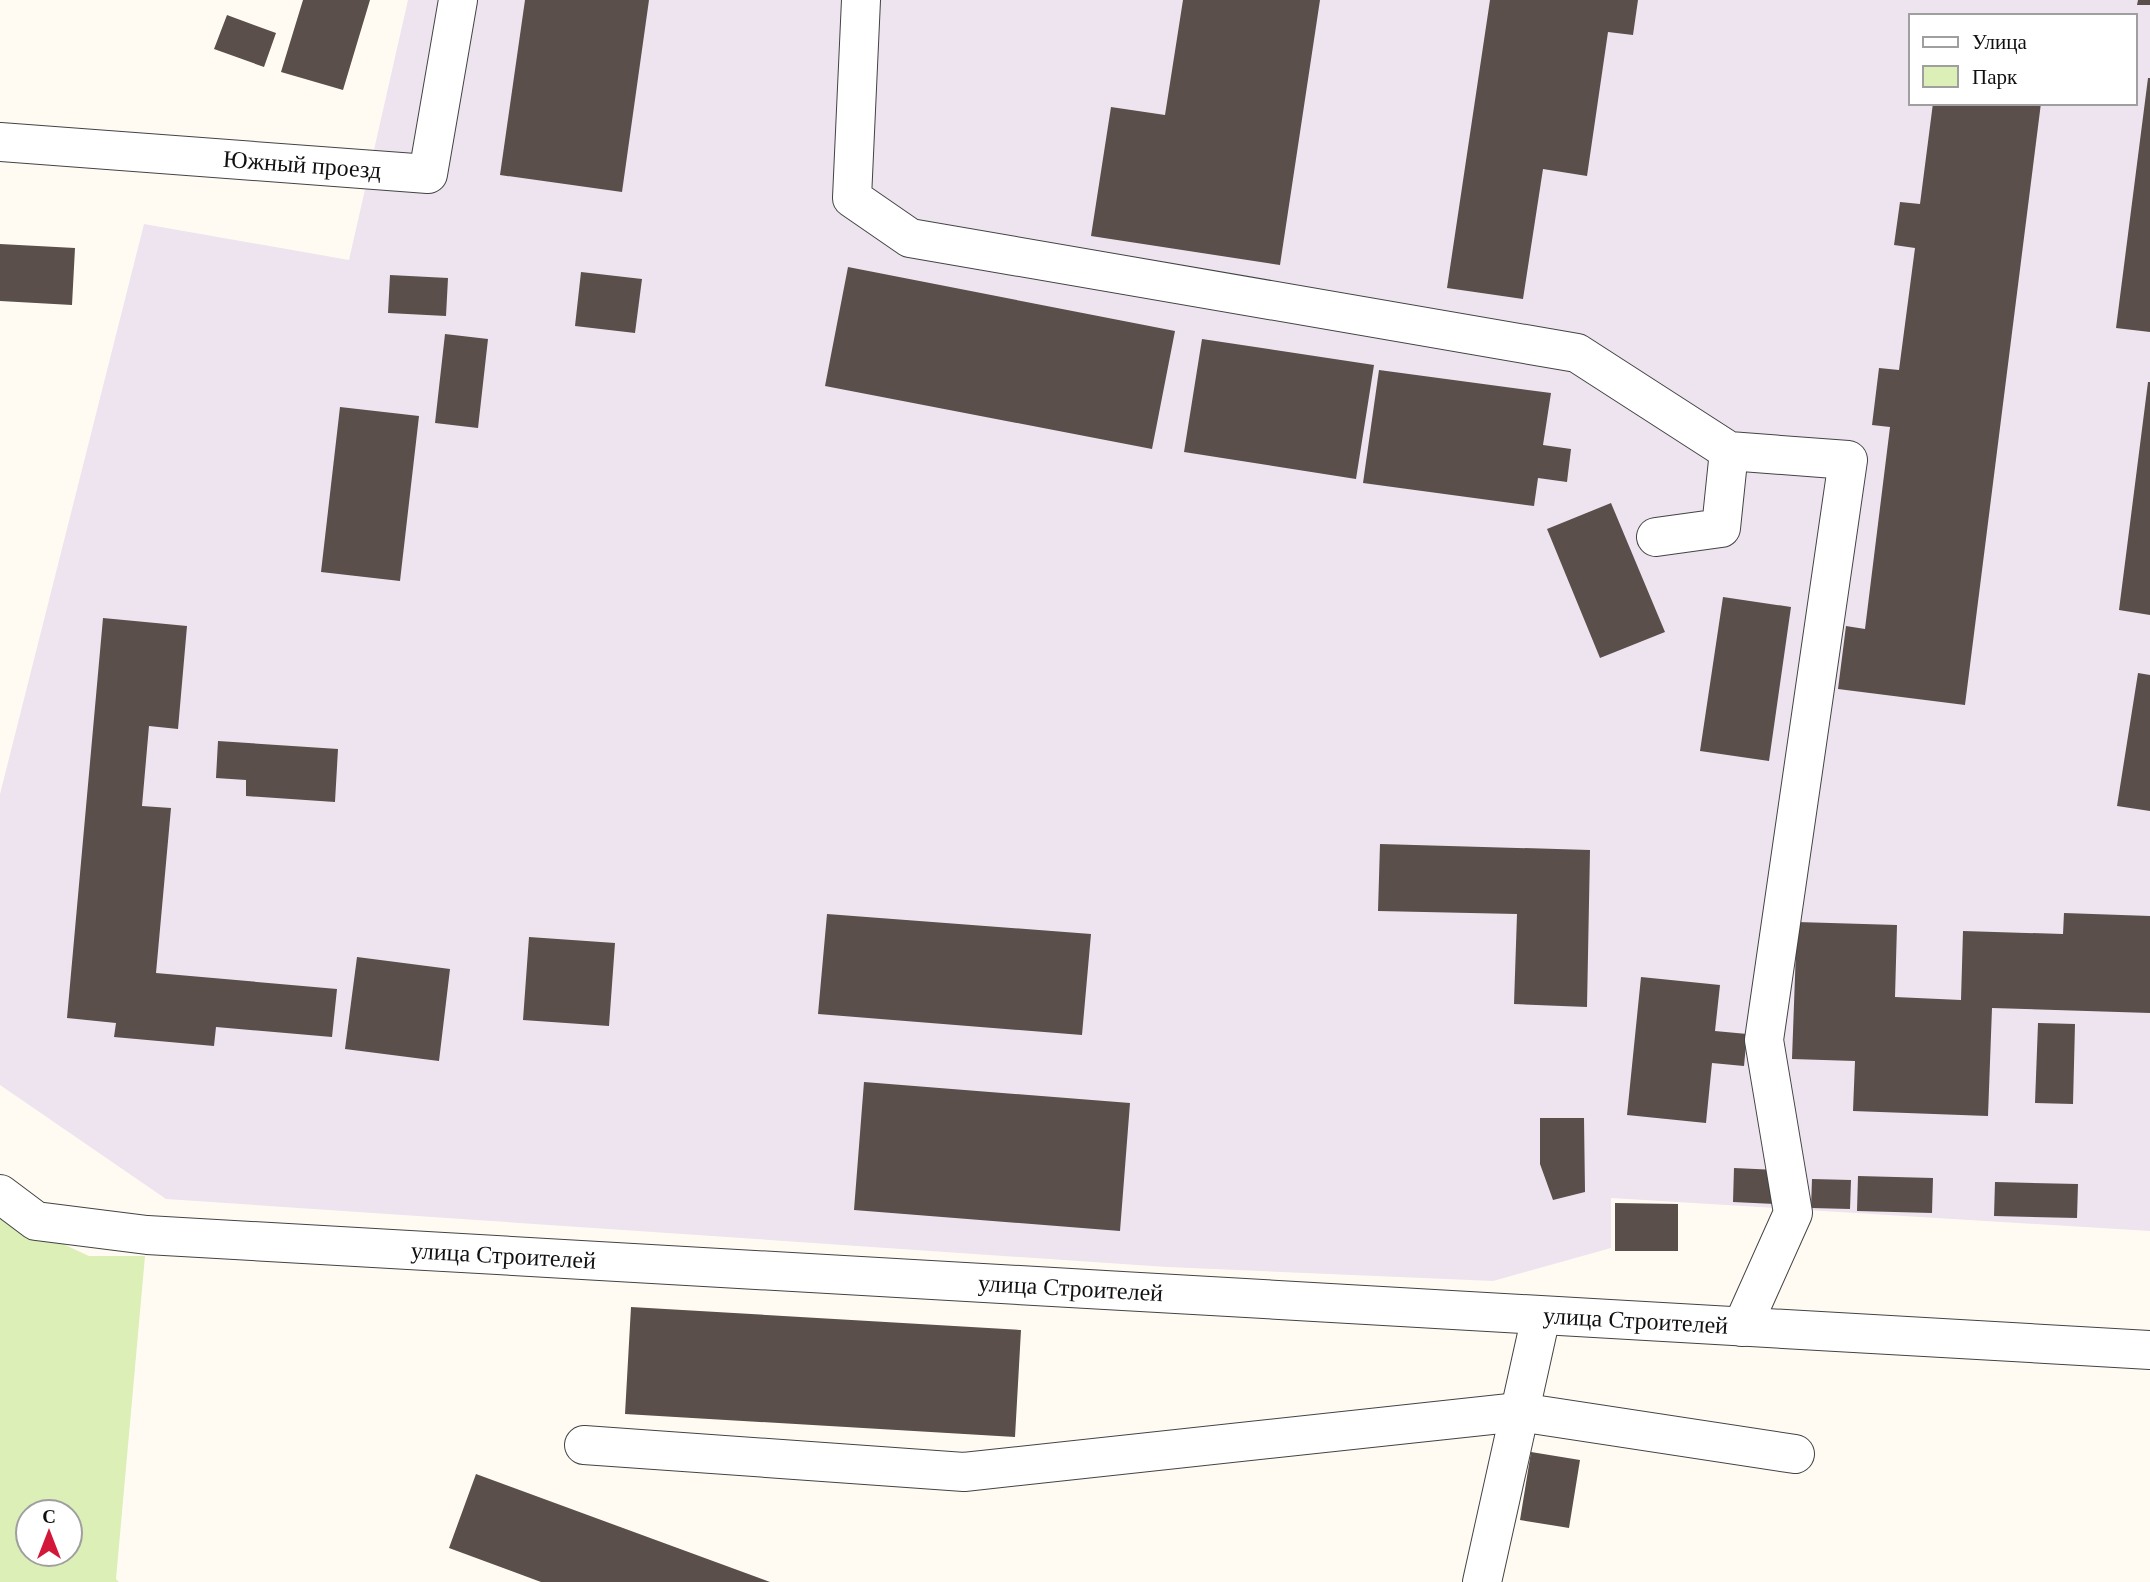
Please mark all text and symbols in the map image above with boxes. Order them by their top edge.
legend [1909,14,2136,105]
text: Улица [1972,30,2027,54]
text: Парк [1972,65,2018,89]
street label: Южный проезд [222,146,382,183]
street label: улица Строителей [410,1237,597,1274]
street label: улица Строителей [977,1270,1164,1306]
street label: улица Строителей [1542,1302,1729,1339]
north arrow [14,1498,84,1568]
text: С [42,1506,56,1527]

